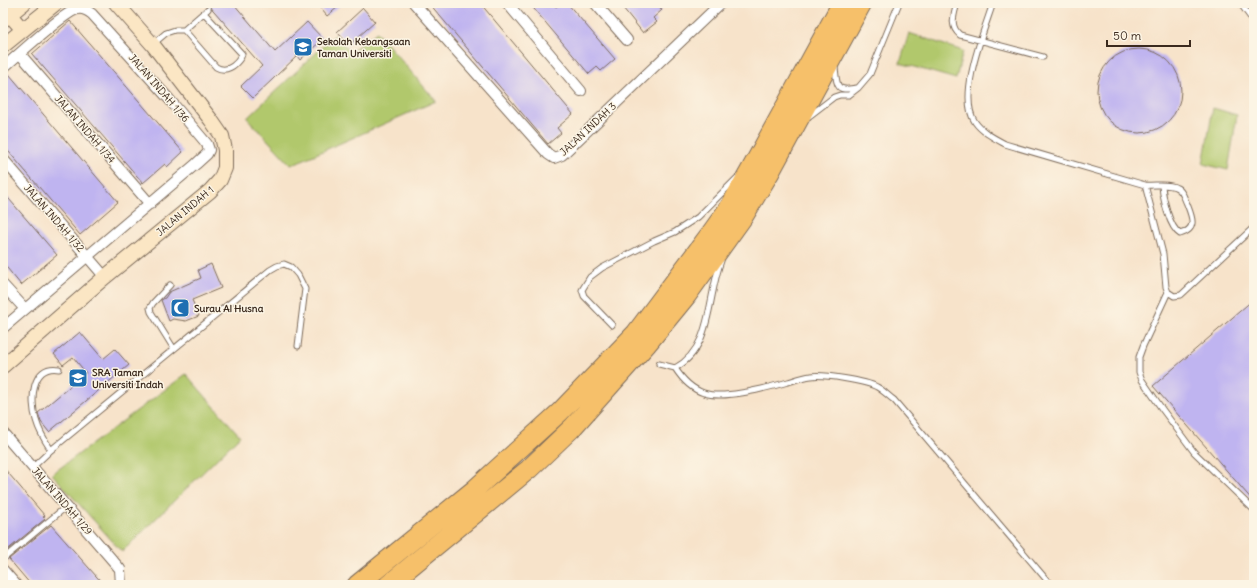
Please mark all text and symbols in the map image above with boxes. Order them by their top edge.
scale bar [1107,22,1190,48]
text: 50 m [1113,28,1142,43]
place label: Sekolah Kebangsaan Taman Universiti [317,35,411,60]
school or university icon: Sekolah Kebangsaan Taman Universiti [292,36,314,58]
street label: JALAN INDAH 1/36 [126,51,192,125]
street label: JALAN INDAH 1/34 [52,92,118,166]
street label: JALAN INDAH 3 [557,99,619,159]
street label: JALAN INDAH 1/32 [21,181,87,255]
street label: JALAN INDAH 1 [154,183,216,239]
mosque icon: Surau Al Husna [169,297,191,319]
place label: Surau Al Husna [194,302,264,315]
place label: SRA Taman Universiti Indah [92,366,164,391]
school or university icon: SRA Taman Universiti Indah [67,367,89,389]
street label: JALAN INDAH 1/29 [29,464,95,538]

